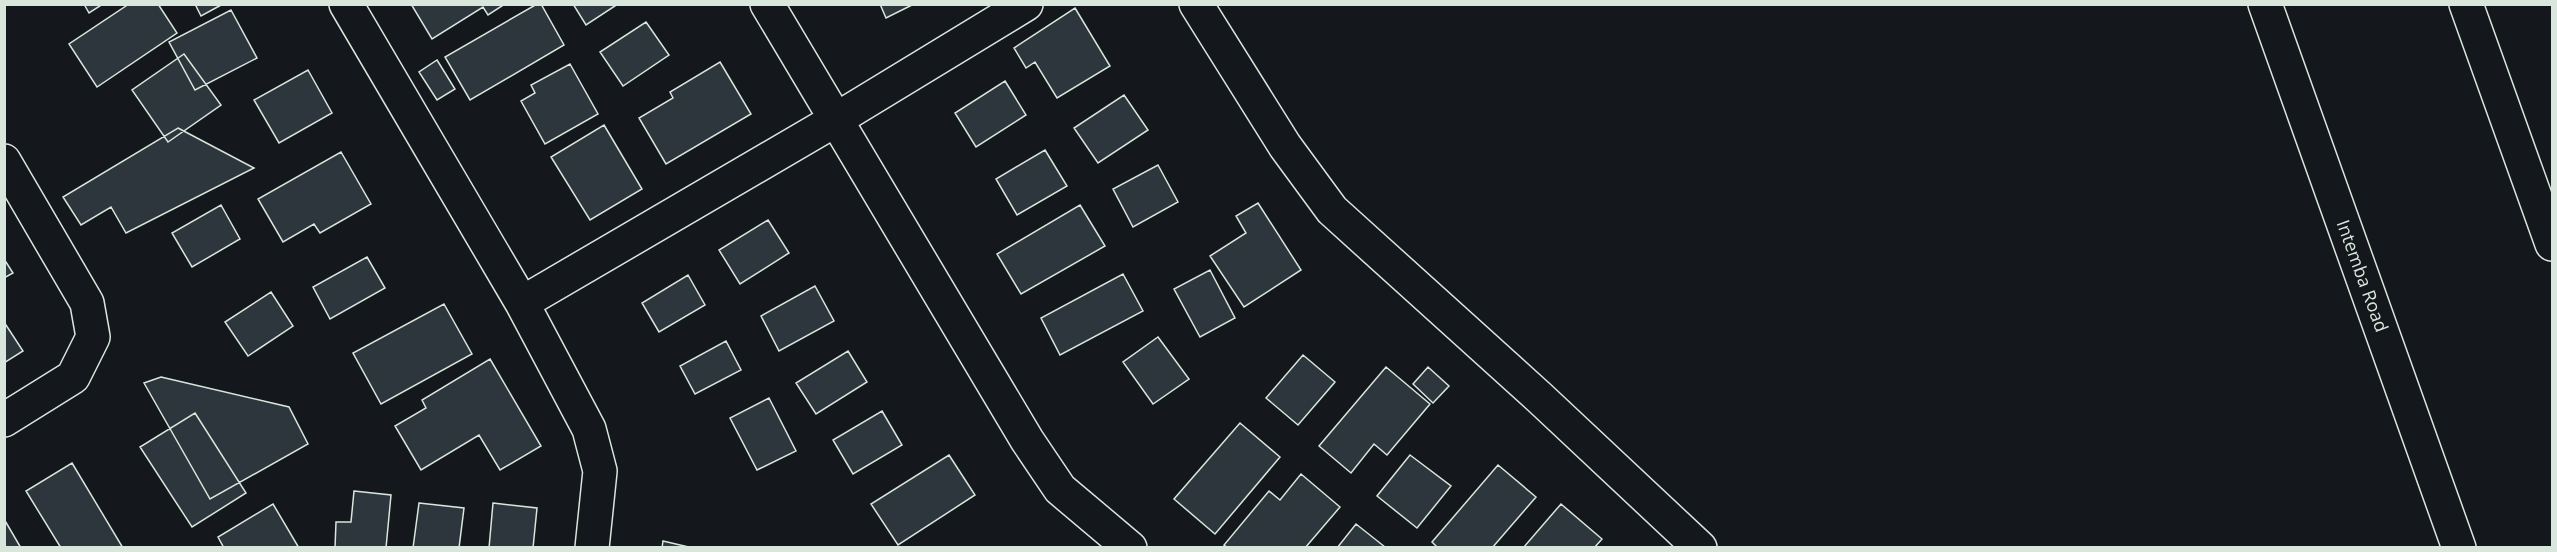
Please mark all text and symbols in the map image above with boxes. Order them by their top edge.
street label: Intemba Road [2332,216,2394,335]

